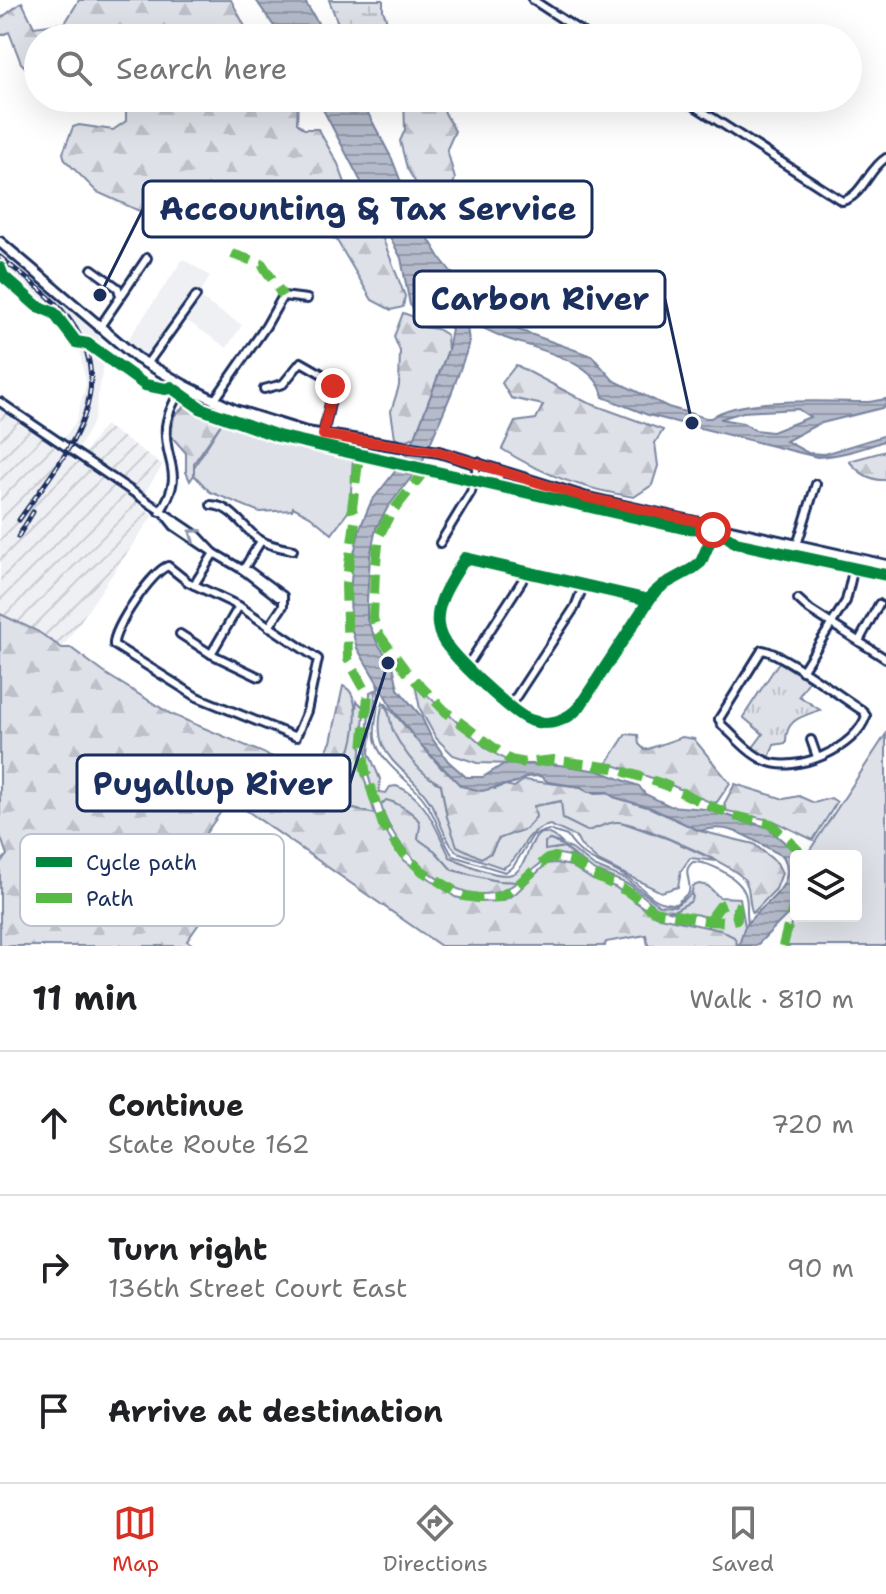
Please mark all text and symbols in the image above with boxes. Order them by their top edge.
search box [24,24,862,112]
icon: search [52,46,96,90]
text: Search here [116,48,287,89]
callout: Accounting & Tax Service [143,181,592,237]
text: Accounting & Tax Service [159,187,577,230]
callout: Carbon River [414,271,665,327]
text: Carbon River [431,277,649,320]
route end [315,368,351,404]
route start [695,512,731,548]
one-way arrow [189,529,203,544]
callout: Puyallup River [77,755,350,811]
text: Puyallup River [93,762,333,805]
legend [20,834,284,926]
text: Cycle path [86,848,197,877]
map controls [790,850,862,922]
button: layers [790,850,862,922]
text: Path [86,884,134,913]
text: 11 min [32,975,137,1021]
text: Walk · 810 m [689,981,854,1016]
text: Continue [108,1085,244,1126]
icon: ahead [32,1101,76,1145]
text: 720 m [771,1106,854,1141]
text: State Route 162 [108,1126,310,1161]
text: Turn right [108,1229,267,1270]
icon: right [32,1245,76,1289]
text: 90 m [787,1250,854,1285]
text: 136th Street Court East [108,1270,407,1305]
icon: arrive [32,1389,76,1433]
text: Arrive at destination [108,1391,443,1432]
tab: Map [112,1501,159,1578]
tab: Directions [383,1501,488,1578]
tab: Saved [712,1501,774,1578]

